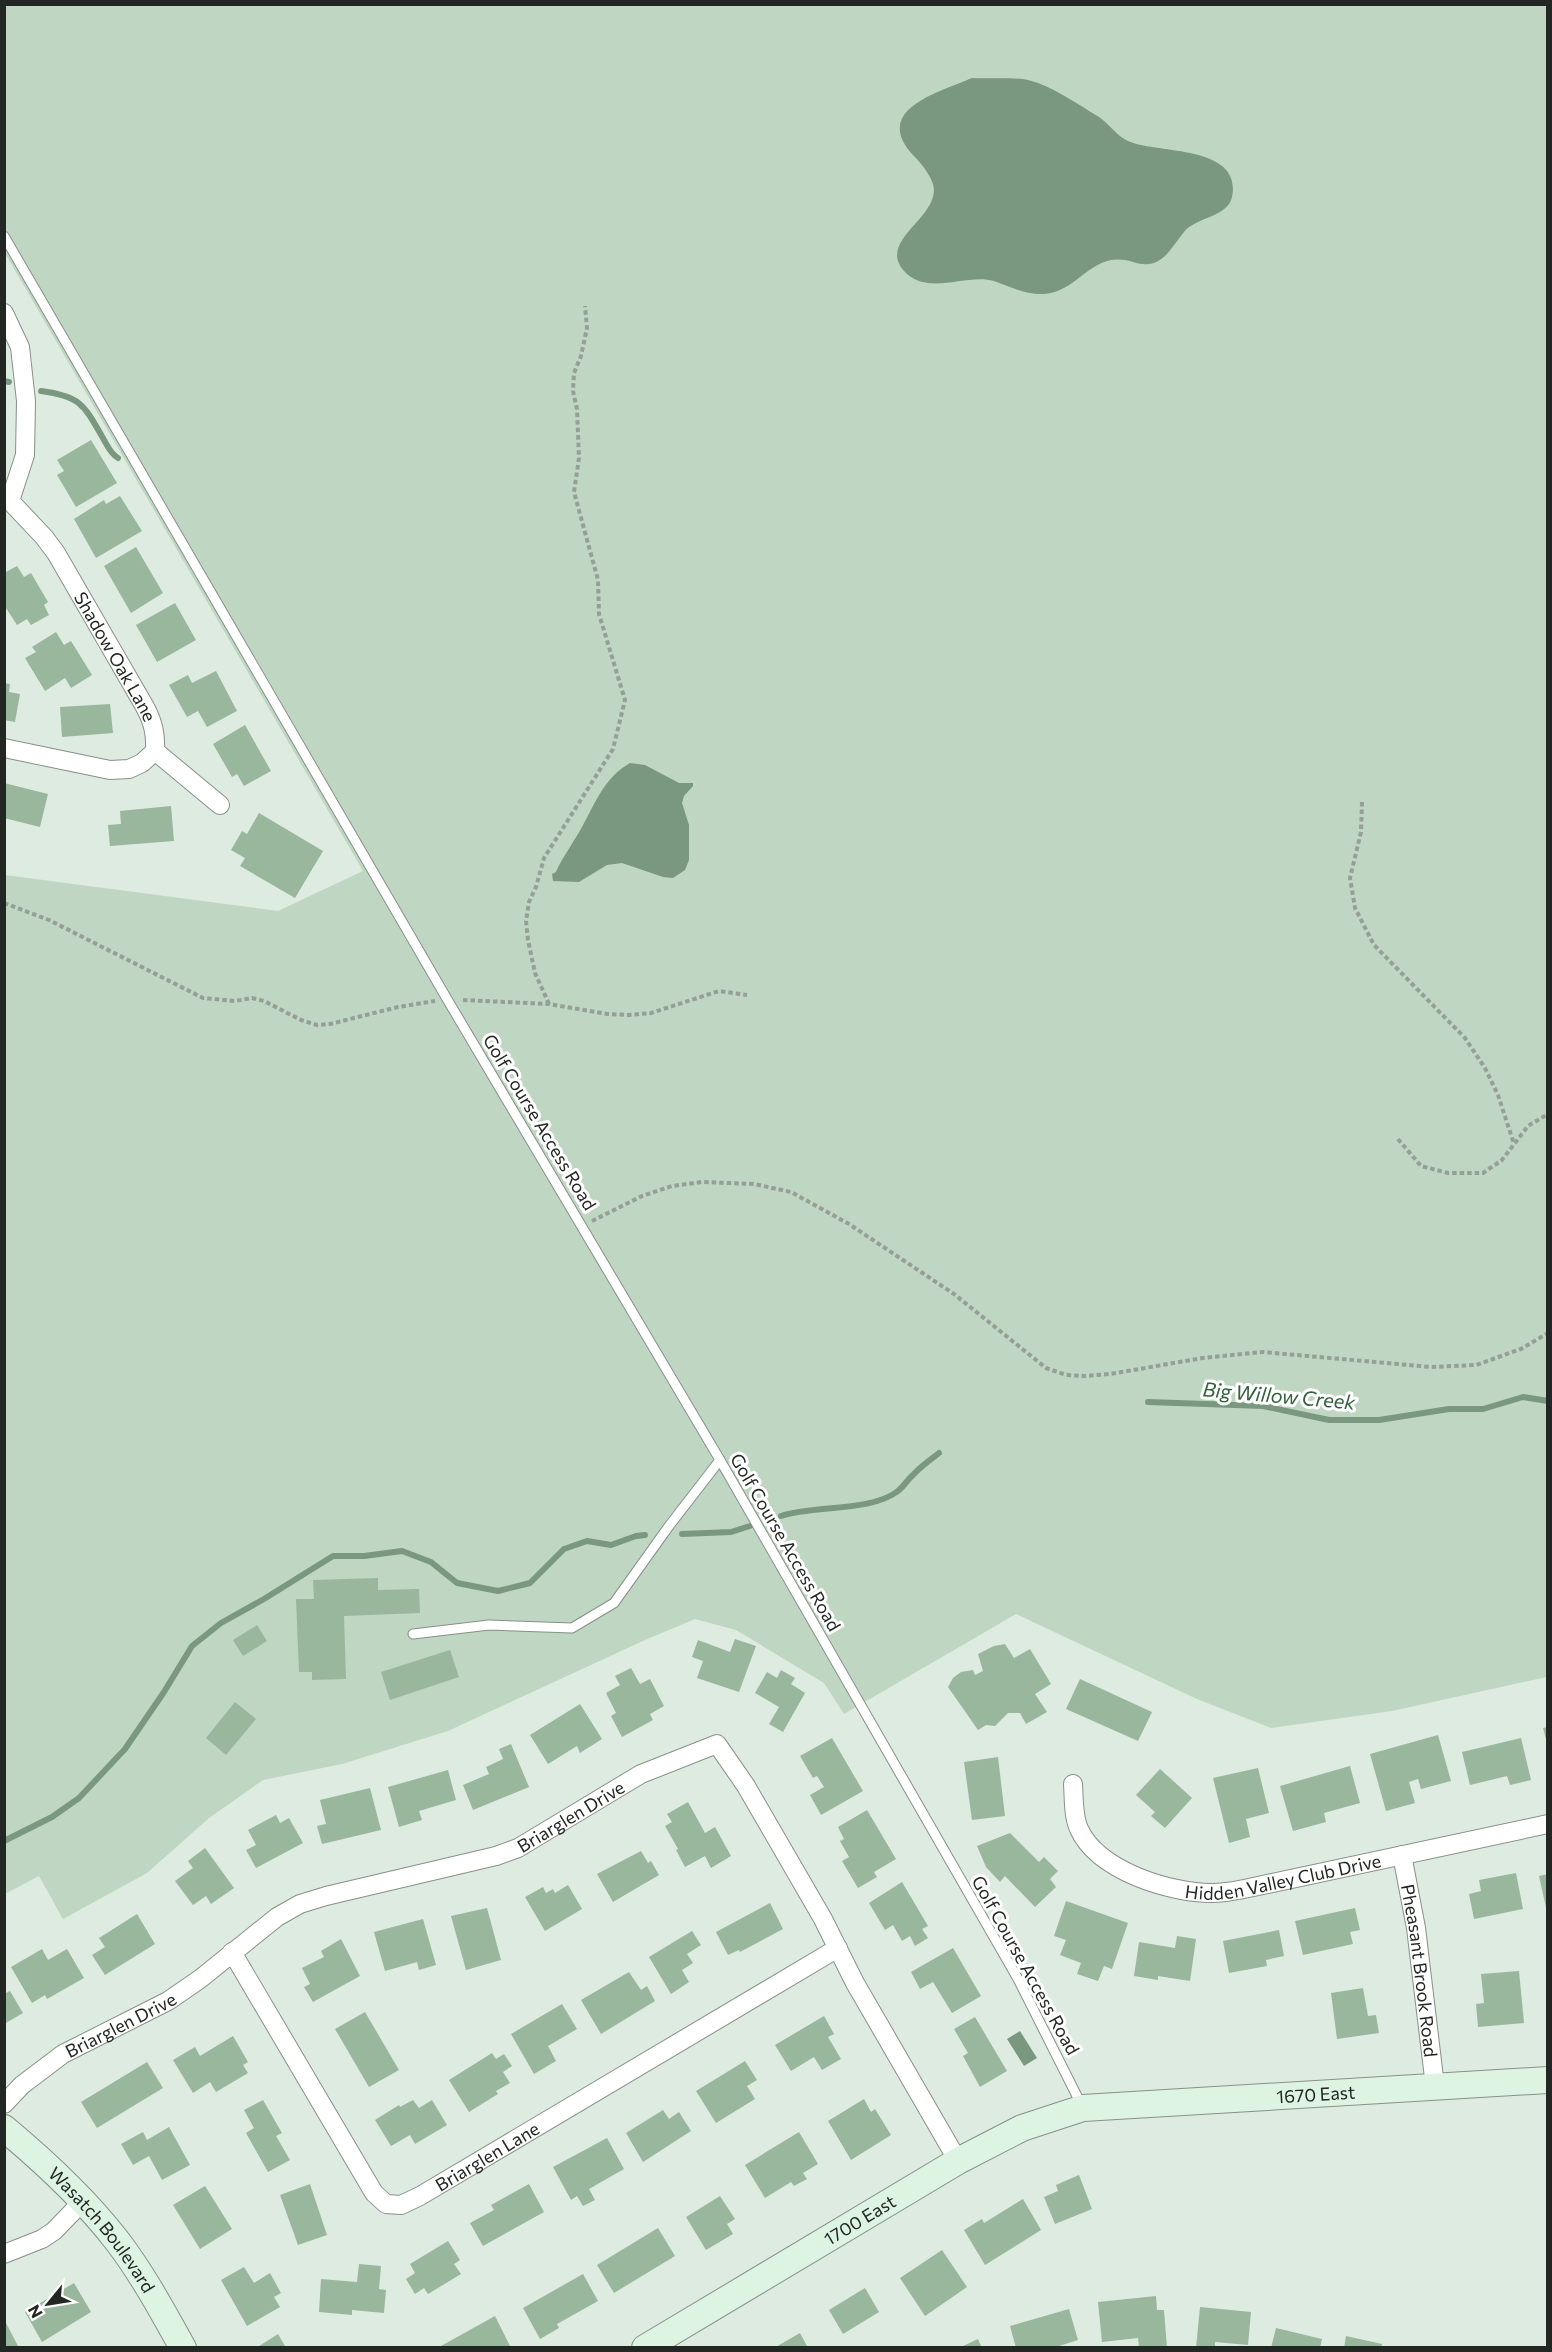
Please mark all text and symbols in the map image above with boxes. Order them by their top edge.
street label: Shadow Oak Lane [70,588,161,725]
street label: Golf Course Access Road [479,1030,601,1214]
water label: Big Willow Creek [1202,1376,1357,1414]
street label: Golf Course Access Road [726,1449,846,1635]
street label: Briarglen Drive [513,1776,628,1857]
street label: Hidden Valley Club Drive [1184,1849,1383,1904]
street label: Golf Course Access Road [968,1872,1084,2058]
street label: Pheasant Brook Road [1397,1882,1442,2058]
street label: Briarglen Drive [61,1988,180,2062]
street label: 1670 East [1276,2081,1356,2107]
street label: Briarglen Lane [431,2117,543,2196]
street label: Wasatch Boulevard [44,2162,160,2297]
street label: 1700 East [820,2190,900,2250]
north arrow [18,2274,78,2334]
text: N [23,2302,46,2322]

